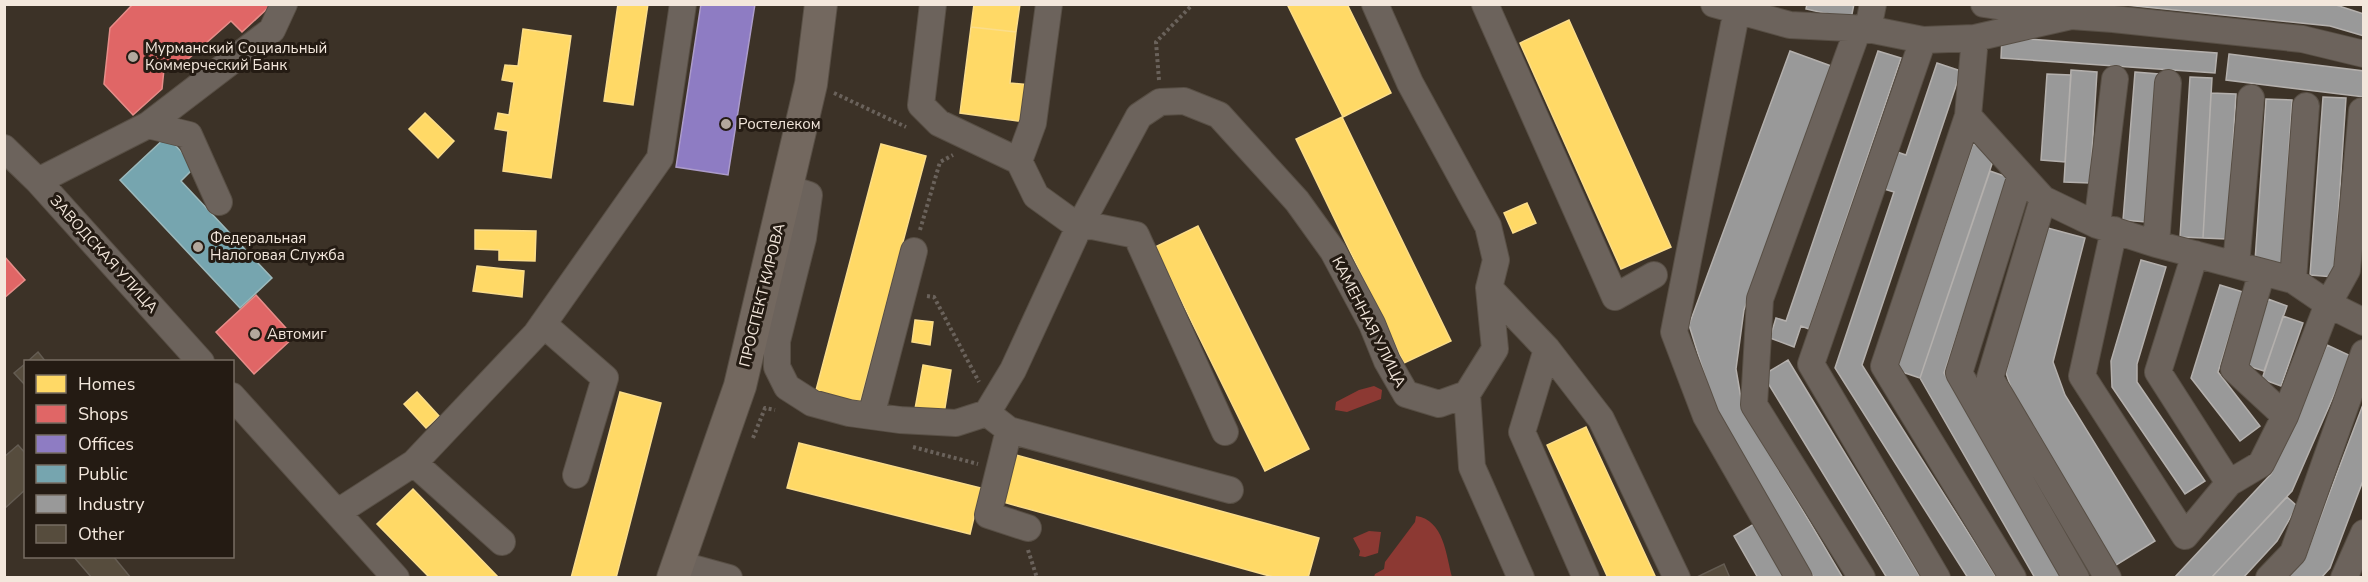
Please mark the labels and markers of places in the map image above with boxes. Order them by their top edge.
place label: Мурманский Социальный Коммерческий Банк [145,38,327,75]
marker: Мурманский Социальный Коммерческий Банк [126,50,140,64]
place label: Ростелеком [738,114,821,134]
marker: Ростелеком [719,117,733,131]
place label: Федеральная Налоговая Служба [210,228,345,265]
marker: Федеральная Налоговая Служба [191,240,205,254]
place label: Автомиг [267,324,327,344]
marker: Автомиг [248,327,262,341]

